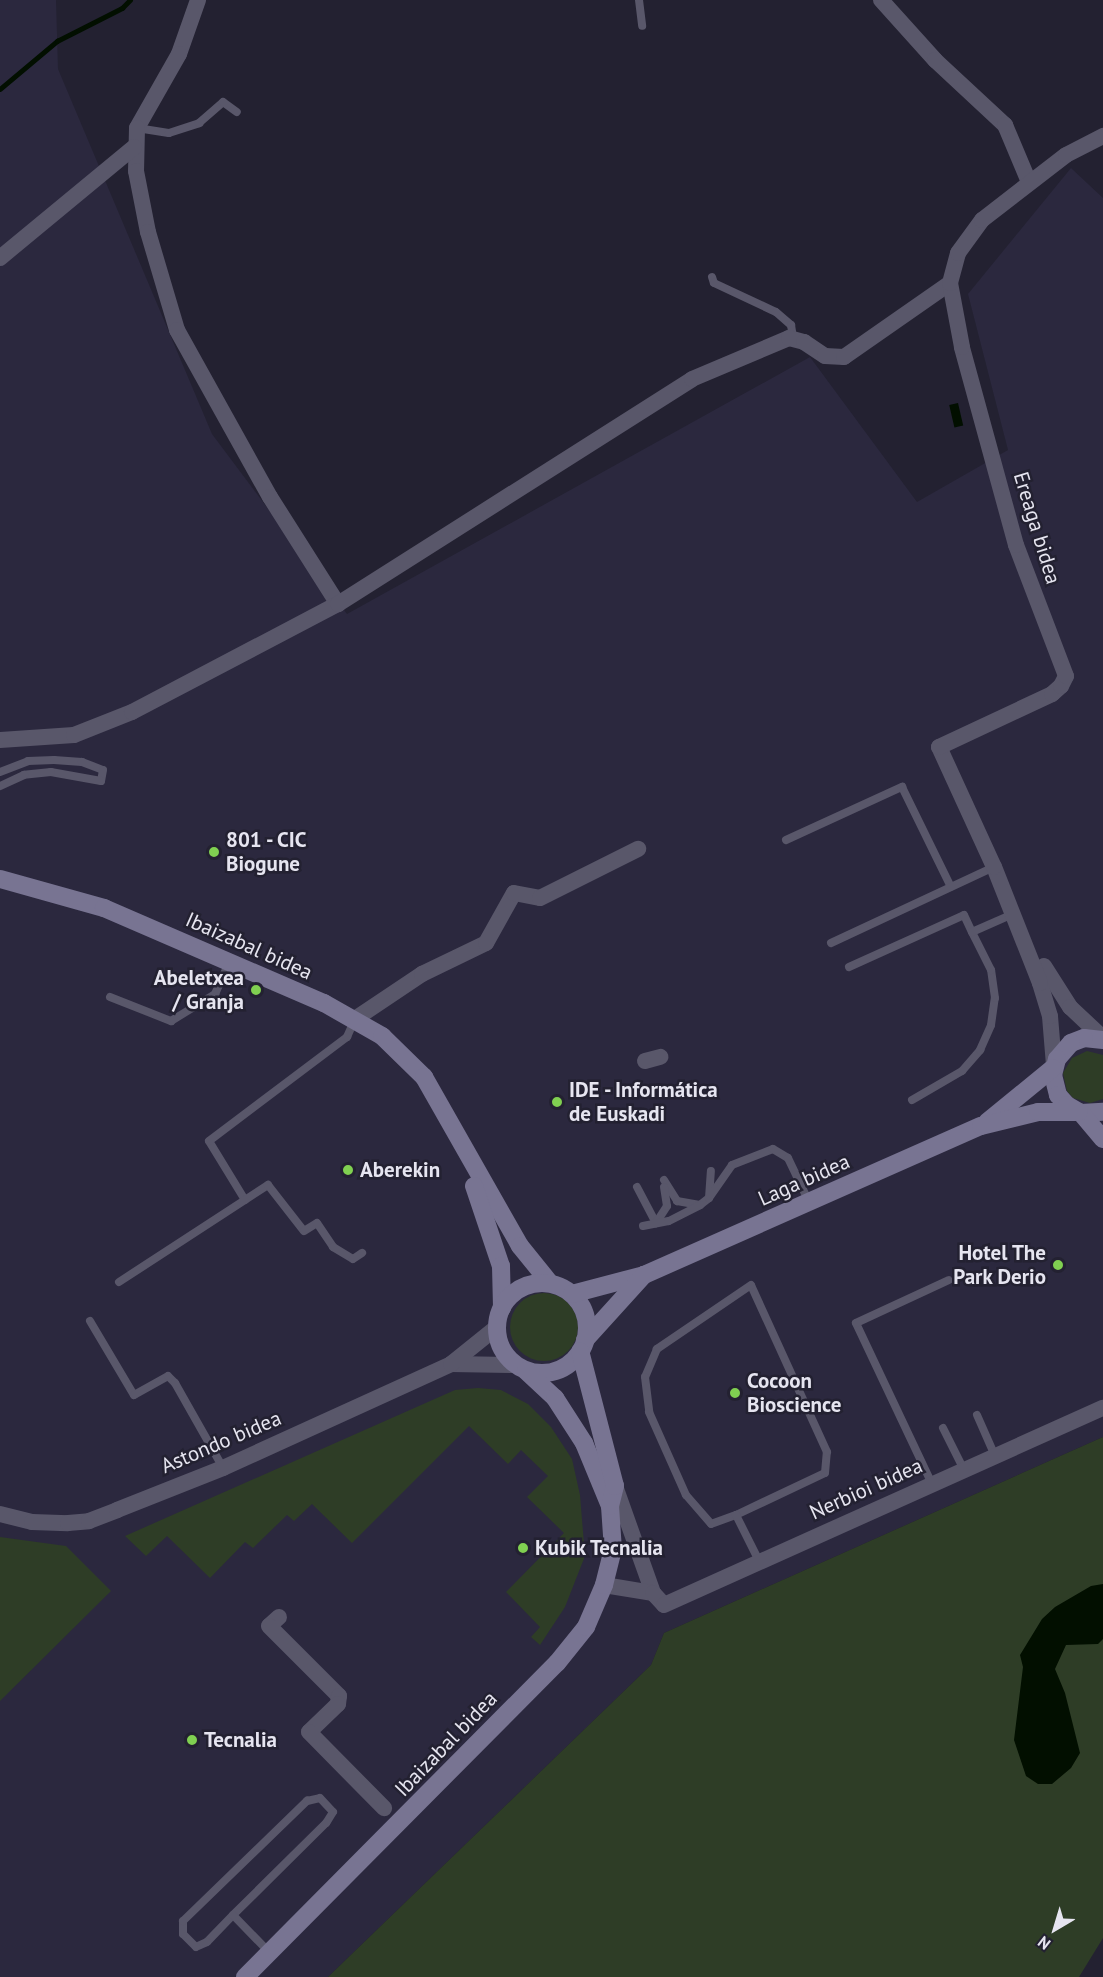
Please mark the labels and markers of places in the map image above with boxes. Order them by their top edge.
place label: 801 - CIC Biogune [226,827,309,877]
marker: 801 - CIC Biogune [207,845,221,859]
place label: Abeletxea / Granja [154,965,244,1015]
marker: Abeletxea / Granja [249,983,263,997]
place label: IDE - Informática de Euskadi [569,1077,720,1127]
marker: IDE - Informática de Euskadi [550,1095,564,1109]
place label: Aberekin [360,1157,440,1183]
marker: Aberekin [341,1163,355,1177]
place label: Hotel The Park Derio [953,1240,1046,1290]
marker: Hotel The Park Derio [1051,1258,1065,1272]
place label: Cocoon Bioscience [747,1368,841,1418]
marker: Cocoon Bioscience [728,1386,742,1400]
place label: Kubik Tecnalia [535,1535,664,1561]
marker: Kubik Tecnalia [516,1541,530,1555]
place label: Tecnalia [204,1727,277,1753]
marker: Tecnalia [185,1733,199,1747]

